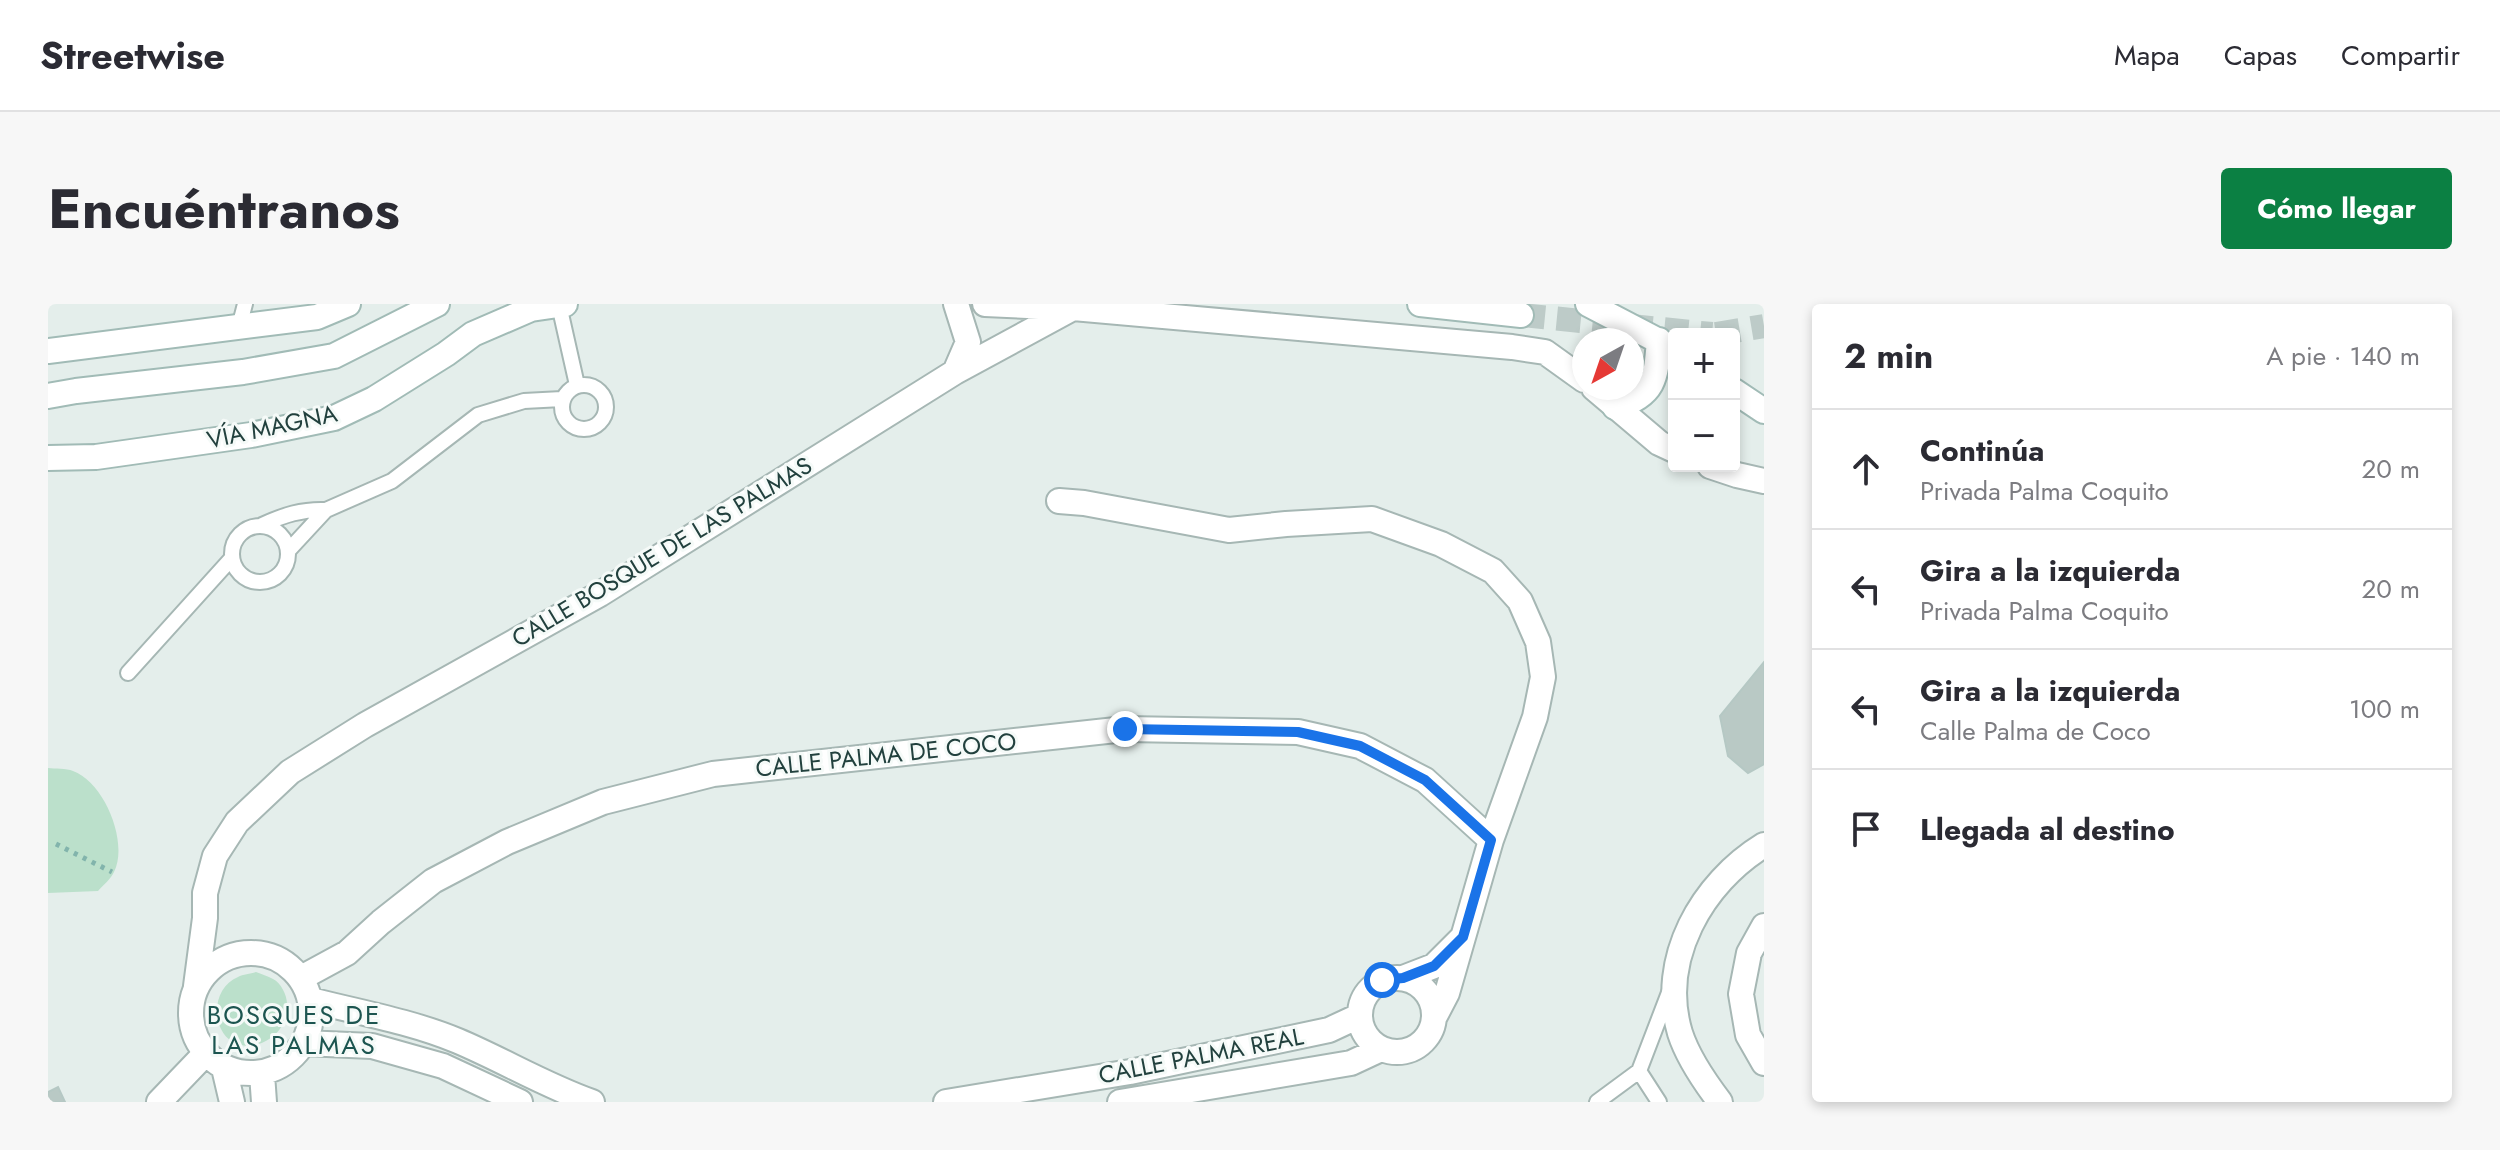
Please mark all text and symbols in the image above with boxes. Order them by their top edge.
text: Streetwise [40,28,225,83]
text: Mapa [2114,35,2180,76]
text: Capas [2224,35,2297,76]
text: Compartir [2341,35,2460,76]
text: Encuéntranos [48,168,400,249]
button: Cómo llegar [2221,168,2452,249]
north arrow [1572,328,1644,400]
map controls [1668,328,1740,472]
button: + [1668,328,1740,400]
text: 2 min [1844,332,1933,381]
text: A pie · 140 m [2266,337,2420,375]
street label: VÍA MAGNA [204,396,340,457]
button: − [1668,400,1740,472]
text: Continúa [1920,429,2044,472]
icon: ahead [1844,447,1888,491]
street label: CALLE BOSQUE DE LAS PALMAS [505,448,819,655]
text: 20 m [2362,450,2420,488]
text: Privada Palma Coquito [1920,472,2169,510]
text: Gira a la izquierda [1920,549,2180,592]
icon: left [1844,567,1888,611]
text: 20 m [2362,570,2420,608]
text: Privada Palma Coquito [1920,592,2169,630]
text: Gira a la izquierda [1920,669,2180,712]
icon: left [1844,687,1888,731]
text: 100 m [2349,690,2420,728]
route end [1107,711,1143,747]
text: Calle Palma de Coco [1920,712,2151,750]
street label: CALLE PALMA DE COCO [754,723,1018,786]
icon: arrive [1844,807,1888,851]
text: Llegada al destino [1920,808,2175,851]
route start [1364,962,1400,998]
district label: BOSQUES DE LAS PALMAS [207,996,381,1064]
street label: CALLE PALMA REAL [1096,1018,1306,1093]

